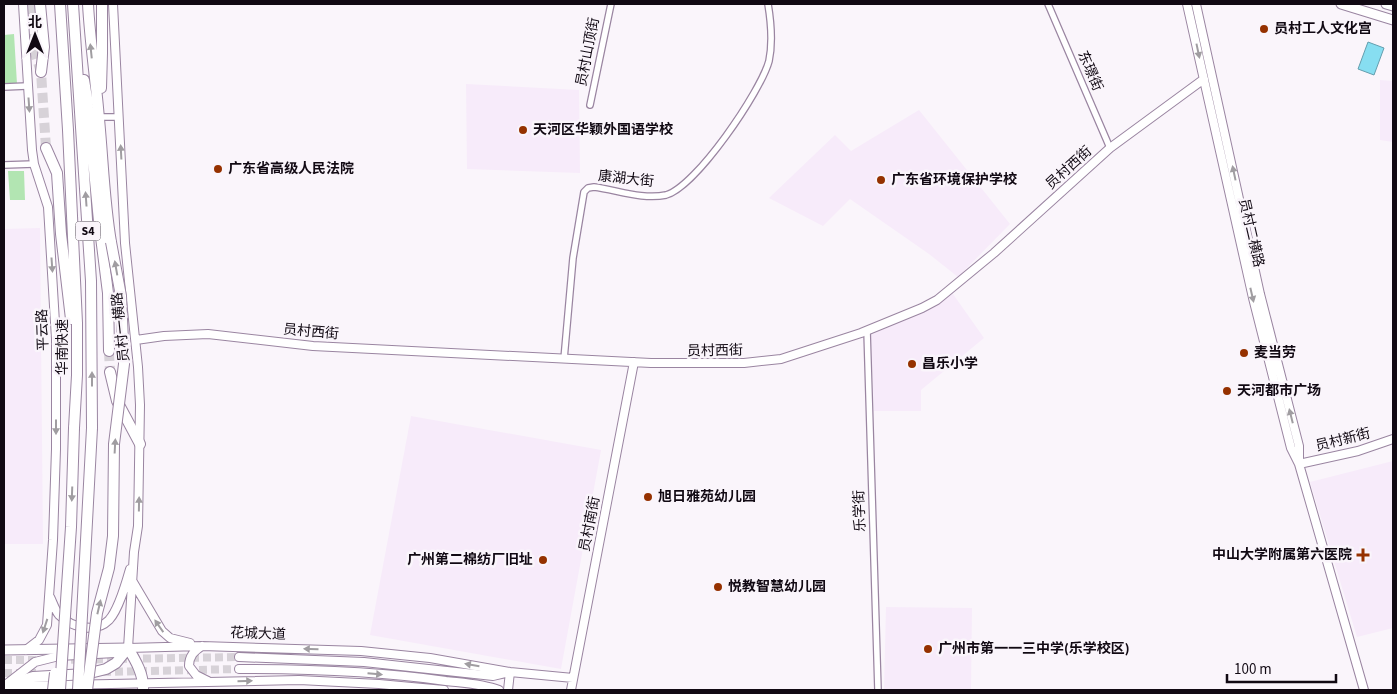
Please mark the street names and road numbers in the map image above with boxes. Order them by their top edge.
street label: 员村山顶街 [572,16,604,88]
street label: 东璟街 [1073,48,1107,94]
street label: 员村西街 [1042,142,1096,194]
street label: 康湖大街 [597,166,655,192]
street label: 员村二横路 [1233,197,1269,269]
road number: S4 [76,222,100,240]
street label: 员村一横路 [107,291,135,363]
street label: 平云路 [32,309,54,351]
street label: 华南快速 [53,319,73,375]
street label: 员村西街 [282,320,340,344]
street label: 员村西街 [687,341,743,361]
street label: 员村新街 [1313,424,1373,456]
street label: 乐学街 [849,490,871,532]
street label: 员村南街 [575,495,605,553]
street label: 花城大道 [230,623,286,645]

